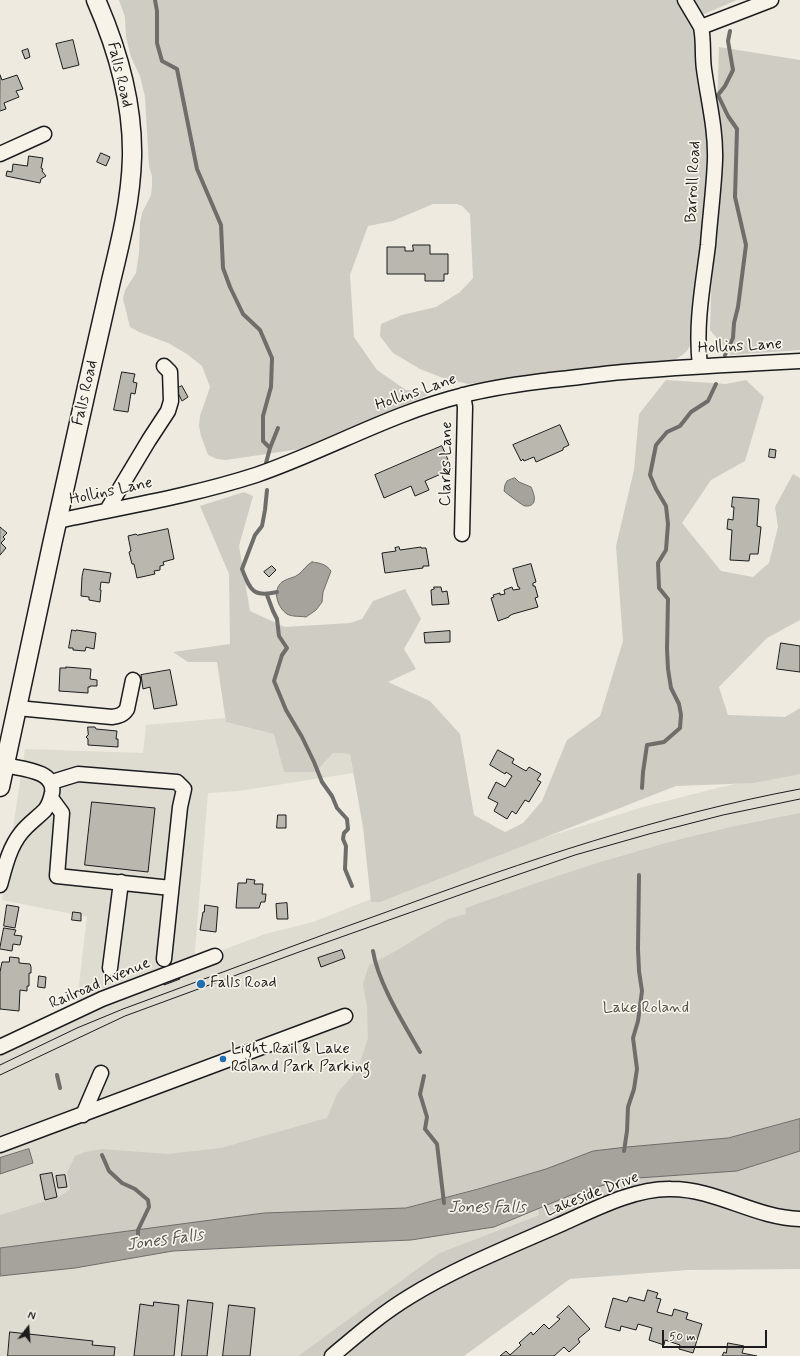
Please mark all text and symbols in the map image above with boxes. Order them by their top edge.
street label: Falls Road [102,40,136,110]
street label: Barroll Road [682,141,706,223]
street label: Hollins Lane [697,335,783,359]
street label: Falls Road [69,358,103,428]
street label: Hollins Lane [373,370,459,416]
street label: Clarks Lane [437,421,457,507]
street label: Hollins Lane [68,474,154,510]
street label: Railroad Avenue [47,954,153,1014]
place label: Falls Road [210,974,277,994]
marker: Falls Road [195,978,207,990]
park label: Lake Roland [603,999,689,1019]
place label: Light Rail & Lake Roland Park Parking [231,1040,370,1078]
marker: Light Rail & Lake Roland Park Parking [218,1054,228,1064]
street label: Lakeside Drive [542,1168,642,1222]
water label: Jones Falls [449,1198,525,1218]
water label: Jones Falls [125,1226,205,1256]
north arrow [8,1308,48,1348]
text: N [26,1309,37,1324]
scale bar [664,1322,769,1348]
text: 50 m [669,1329,696,1345]

